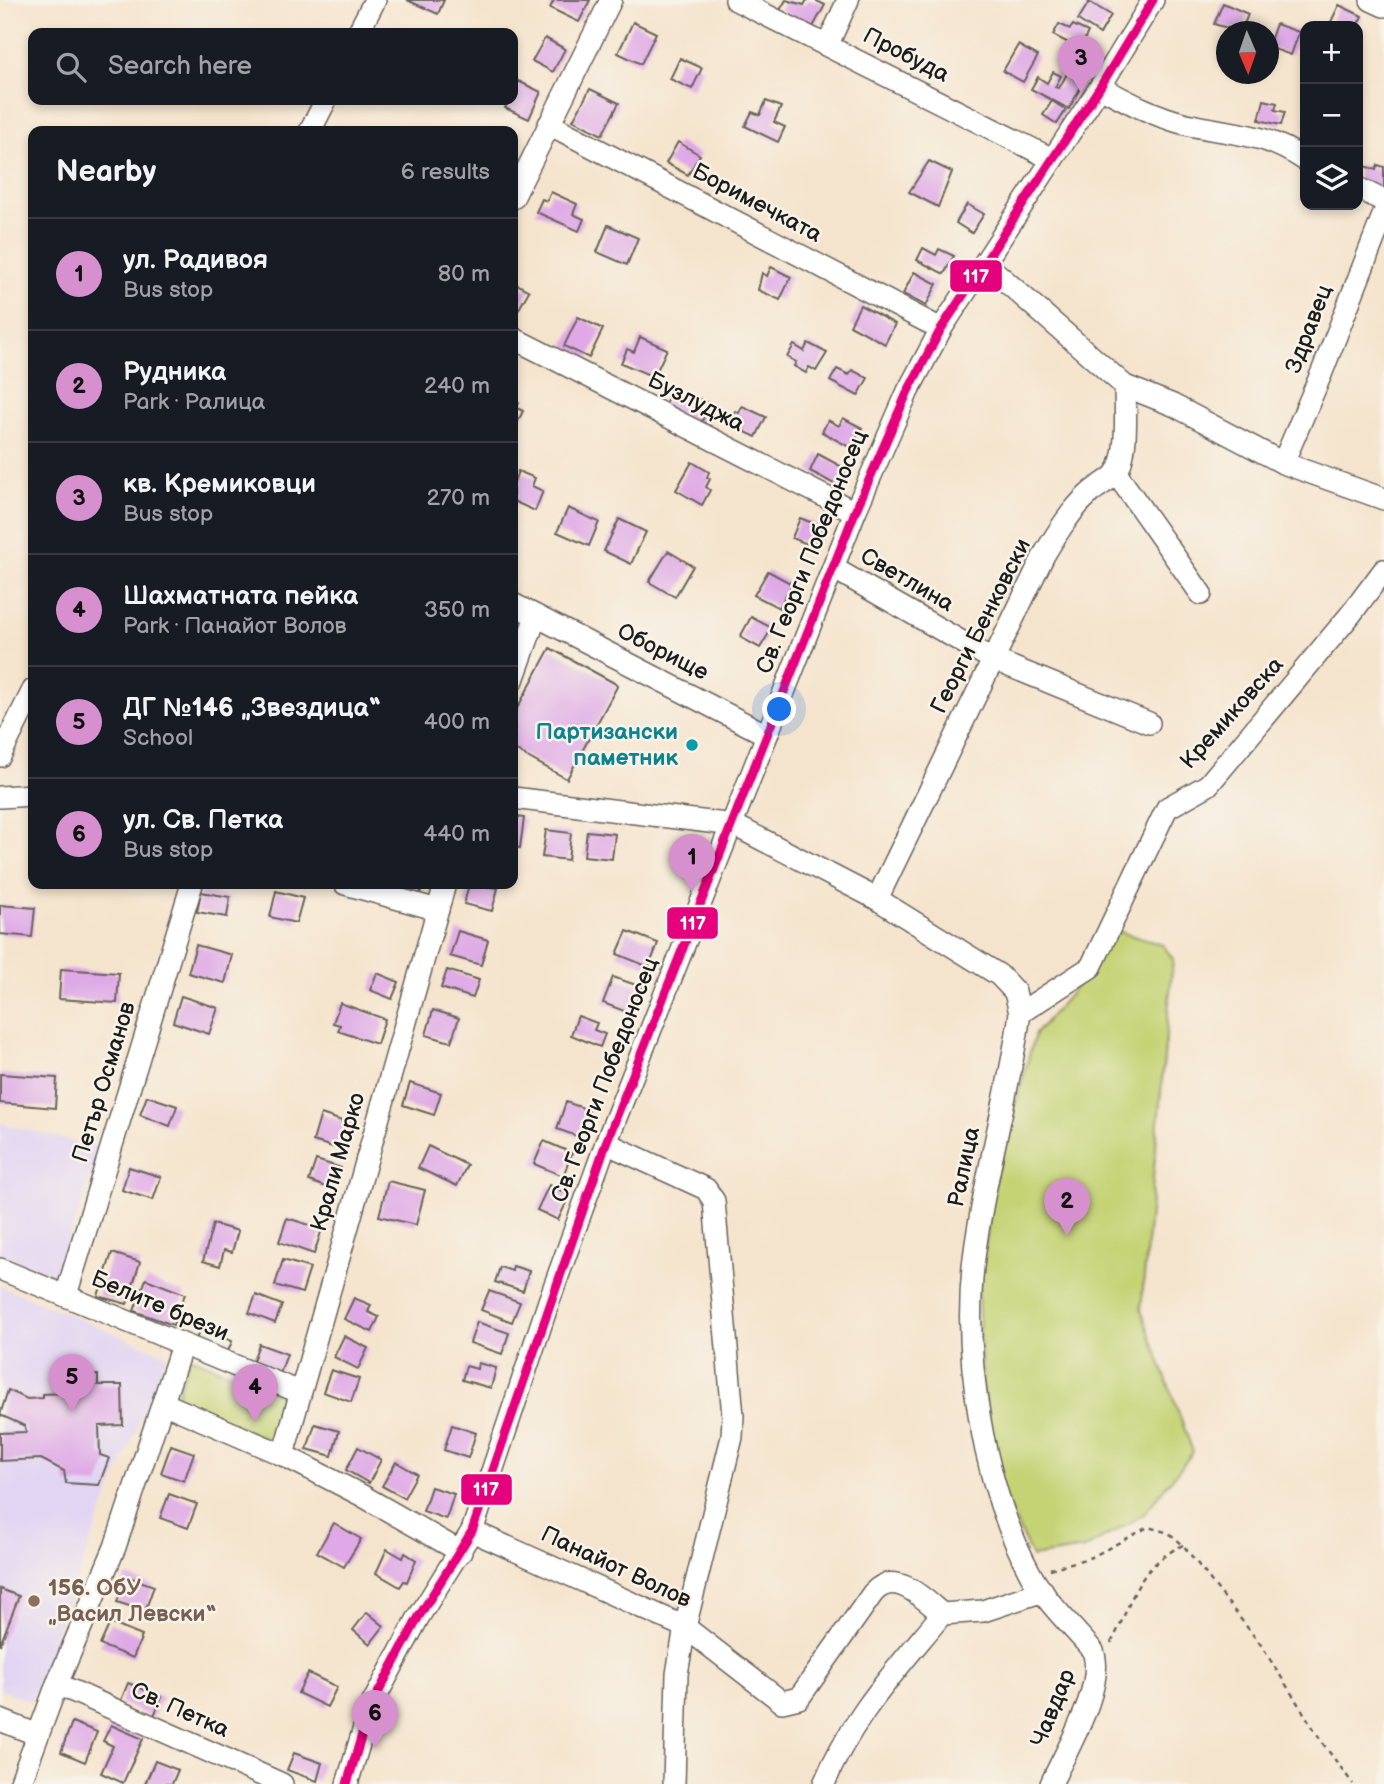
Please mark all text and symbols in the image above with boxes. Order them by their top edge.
street label: Пробуда [858,21,954,89]
north arrow [1216,21,1279,84]
map controls [1300,21,1363,210]
button: + [1300,21,1363,84]
search box [28,28,518,105]
pin: 3 [1058,35,1104,93]
icon: search [52,48,90,86]
text: Search here [108,51,252,82]
button: − [1300,84,1363,147]
button: layers [1300,147,1363,210]
text: Nearby [56,154,156,190]
street label: Боримечката [687,157,827,249]
text: 6 results [401,158,490,186]
text: ул. Радивоя [123,245,268,276]
line badge: 117 [949,259,1003,293]
text: 1 [74,260,84,288]
text: 80 m [438,260,490,288]
text: 117 [963,266,990,289]
text: Bus stop [123,276,213,304]
street label: Здравец [1279,280,1339,377]
text: Рудника [123,357,226,388]
street label: Бузлуджа [643,366,749,438]
text: 2 [72,372,86,400]
text: 240 m [424,372,490,400]
text: Park · Ралица [123,388,265,416]
street label: Св. Георги Победоносец [750,426,874,678]
text: кв. Кремиковци [123,469,316,500]
text: 3 [72,484,86,512]
text: 270 m [426,484,490,512]
text: Bus stop [123,500,213,528]
street label: Георги Бенковски [925,534,1037,718]
street label: Светлина [855,542,959,618]
text: Шахматната пейка [123,581,358,612]
text: 4 [72,596,86,624]
text: 350 m [424,596,490,624]
text: Park · Панайот Волов [123,612,347,640]
street label: Оборище [613,617,713,687]
street label: Кремиковска [1174,651,1290,775]
your location [762,692,796,726]
text: ДГ №146 „Звездица“ [123,693,381,724]
text: 5 [72,708,86,736]
text: 400 m [424,708,490,736]
place label: Партизански паметник [536,718,679,772]
text: School [123,724,193,752]
marker: Партизански паметник [684,737,700,753]
text: ул. Св. Петка [123,805,283,836]
text: 6 [72,820,86,848]
text: 440 m [423,820,490,848]
pin: 1 [669,834,715,892]
text: Bus stop [123,836,213,864]
line badge: 117 [666,906,719,940]
text: 117 [680,913,707,936]
street label: Св. Георги Победоносец [545,953,665,1206]
street label: Петър Османов [66,998,142,1166]
street label: Крали Марко [305,1089,371,1235]
street label: Ралица [942,1124,986,1210]
pin: 2 [1044,1178,1090,1236]
street label: Белите брези [87,1264,233,1348]
pin: 5 [49,1354,95,1412]
pin: 4 [232,1364,278,1422]
line badge: 117 [460,1473,513,1506]
text: 117 [473,1479,500,1502]
street label: Панайот Волов [536,1520,696,1614]
place label: 156. ОбУ „Васил Левски“ [48,1574,217,1628]
marker: 156. ОбУ „Васил Левски“ [26,1593,42,1609]
street label: Чавдар [1025,1665,1081,1751]
street label: Св. Петка [127,1676,234,1744]
pin: 6 [352,1690,398,1748]

